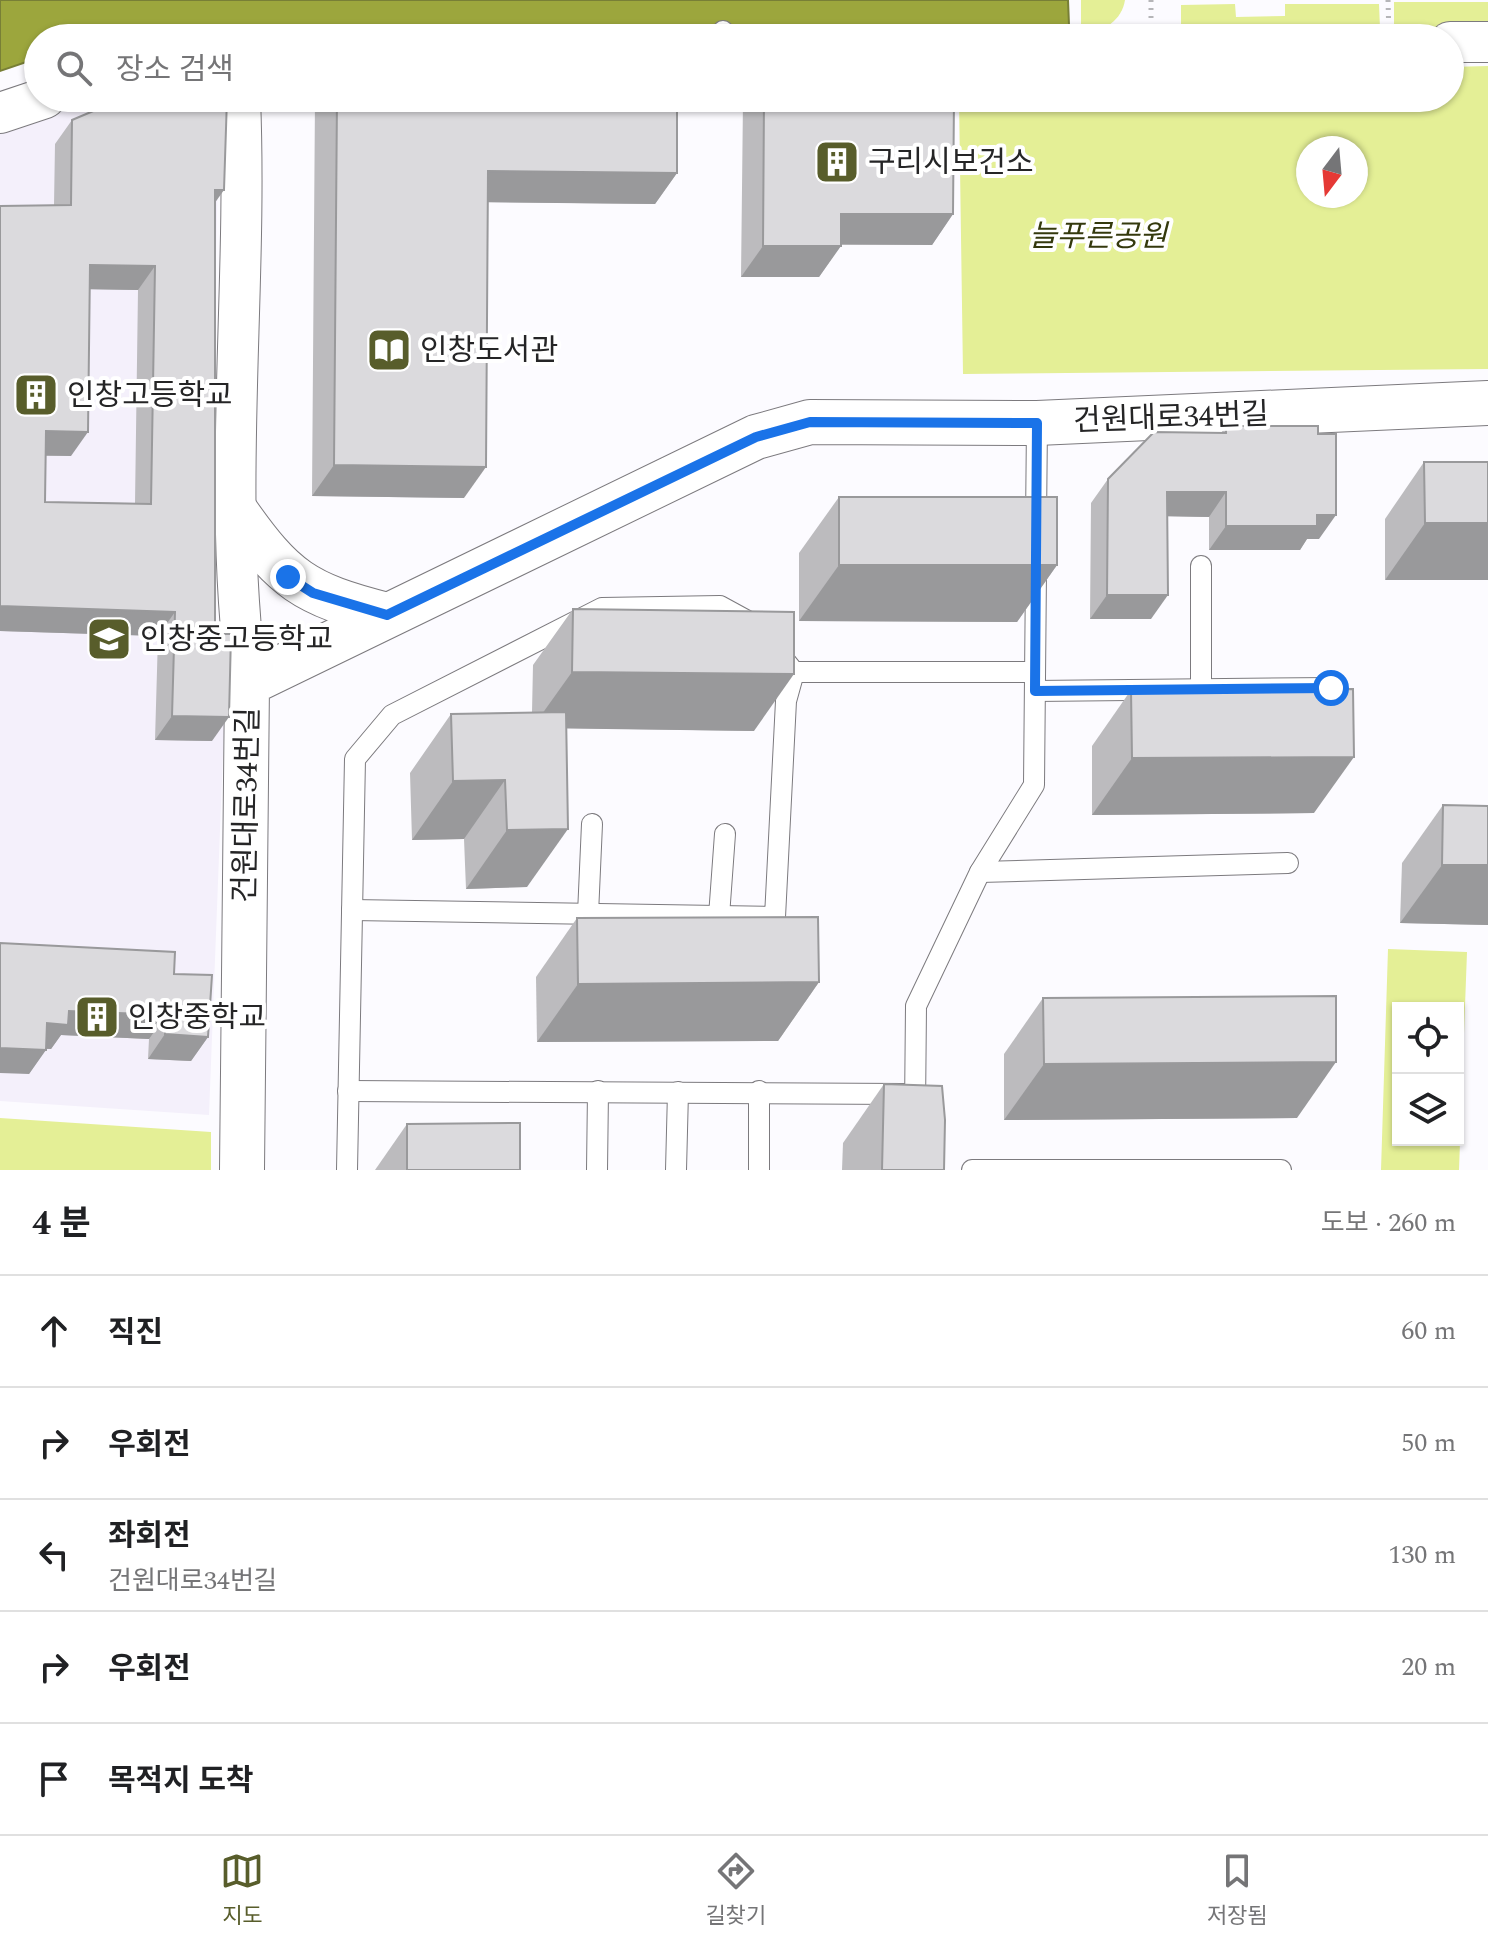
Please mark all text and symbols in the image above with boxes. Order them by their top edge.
search box [24,24,1464,112]
icon: search [52,46,96,90]
text: 장소 검색 [116,47,234,93]
north arrow [1296,136,1368,208]
building icon: 구리시보건소 [813,138,861,186]
place label: 구리시보건소 [868,140,1034,186]
park label: 늘푸른공원 [1029,214,1169,260]
library icon: 인창도서관 [365,326,413,374]
place label: 인창도서관 [420,328,558,374]
building icon: 인창고등학교 [12,371,60,419]
place label: 인창고등학교 [67,373,233,419]
street label: 건원대로34번길 [1072,392,1270,444]
route end [270,559,306,595]
school or university icon: 인창중고등학교 [85,615,133,663]
place label: 인창중고등학교 [140,617,333,663]
route start [1313,670,1349,706]
street label: 건원대로34번길 [222,707,272,903]
building icon: 인창중학교 [73,993,121,1041]
place label: 인창중학교 [128,995,266,1041]
map controls [1392,1002,1464,1146]
button: locate [1392,1002,1464,1074]
button: layers [1392,1074,1464,1146]
text: 4 분 [32,1198,91,1250]
text: 도보 · 260 m [1321,1203,1456,1243]
icon: ahead [32,1309,76,1353]
text: 직진 [108,1310,163,1356]
text: 60 m [1401,1311,1456,1351]
icon: right [32,1421,76,1465]
text: 우회전 [108,1422,191,1468]
text: 50 m [1401,1423,1456,1463]
text: 좌회전 [108,1513,191,1559]
icon: left [32,1533,76,1577]
text: 130 m [1388,1535,1456,1575]
text: 건원대로34번길 [108,1561,278,1601]
icon: right [32,1645,76,1689]
text: 우회전 [108,1646,191,1692]
text: 20 m [1401,1647,1456,1687]
icon: arrive [32,1757,76,1801]
text: 목적지 도착 [108,1758,254,1804]
tab: 지도 [220,1849,264,1933]
tab: 길찾기 [705,1849,766,1933]
tab: 저장됨 [1207,1849,1268,1933]

